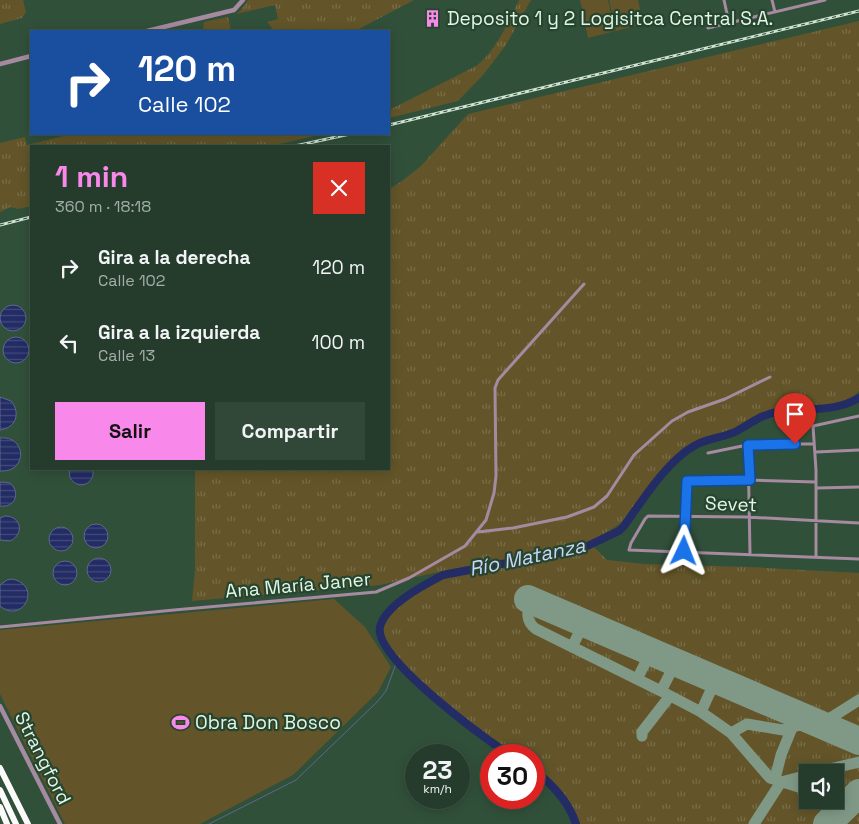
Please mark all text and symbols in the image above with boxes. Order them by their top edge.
place label: Deposito 1 y 2 Logisitca Central S.A. [447,6,773,31]
building icon: Deposito 1 y 2 Logisitca Central S.A. [423,8,443,28]
text: 120 m [138,47,236,91]
icon: right [55,50,120,115]
text: Calle 102 [138,90,231,118]
text: 1 min [55,157,128,196]
button: close [313,162,365,214]
text: 360 m · 18:18 [55,196,151,217]
text: Gira a la derecha [98,245,250,270]
icon: right [55,254,83,282]
text: 120 m [312,255,365,280]
text: Calle 102 [98,270,166,291]
text: Gira a la izquierda [98,320,260,345]
icon: left [55,329,83,357]
text: 100 m [311,330,365,355]
text: Calle 13 [98,345,155,366]
pin [774,393,816,444]
icon: arrive [781,400,809,428]
button: Salir [55,402,205,460]
button: Compartir [215,402,365,460]
street label: Sevet [705,491,757,517]
position arrow [657,524,709,576]
water label: Río Matanza [467,532,588,582]
street label: Ana María Janer [224,566,372,604]
street label: Strangford [9,707,77,809]
place label: Obra Don Bosco [195,710,341,735]
sports icon: Obra Don Bosco [171,712,191,732]
speed limit sign: 30 [480,744,545,809]
text: 23 [422,754,453,786]
map controls [799,764,844,809]
button: sound [799,764,844,809]
text: km/h [423,781,452,797]

